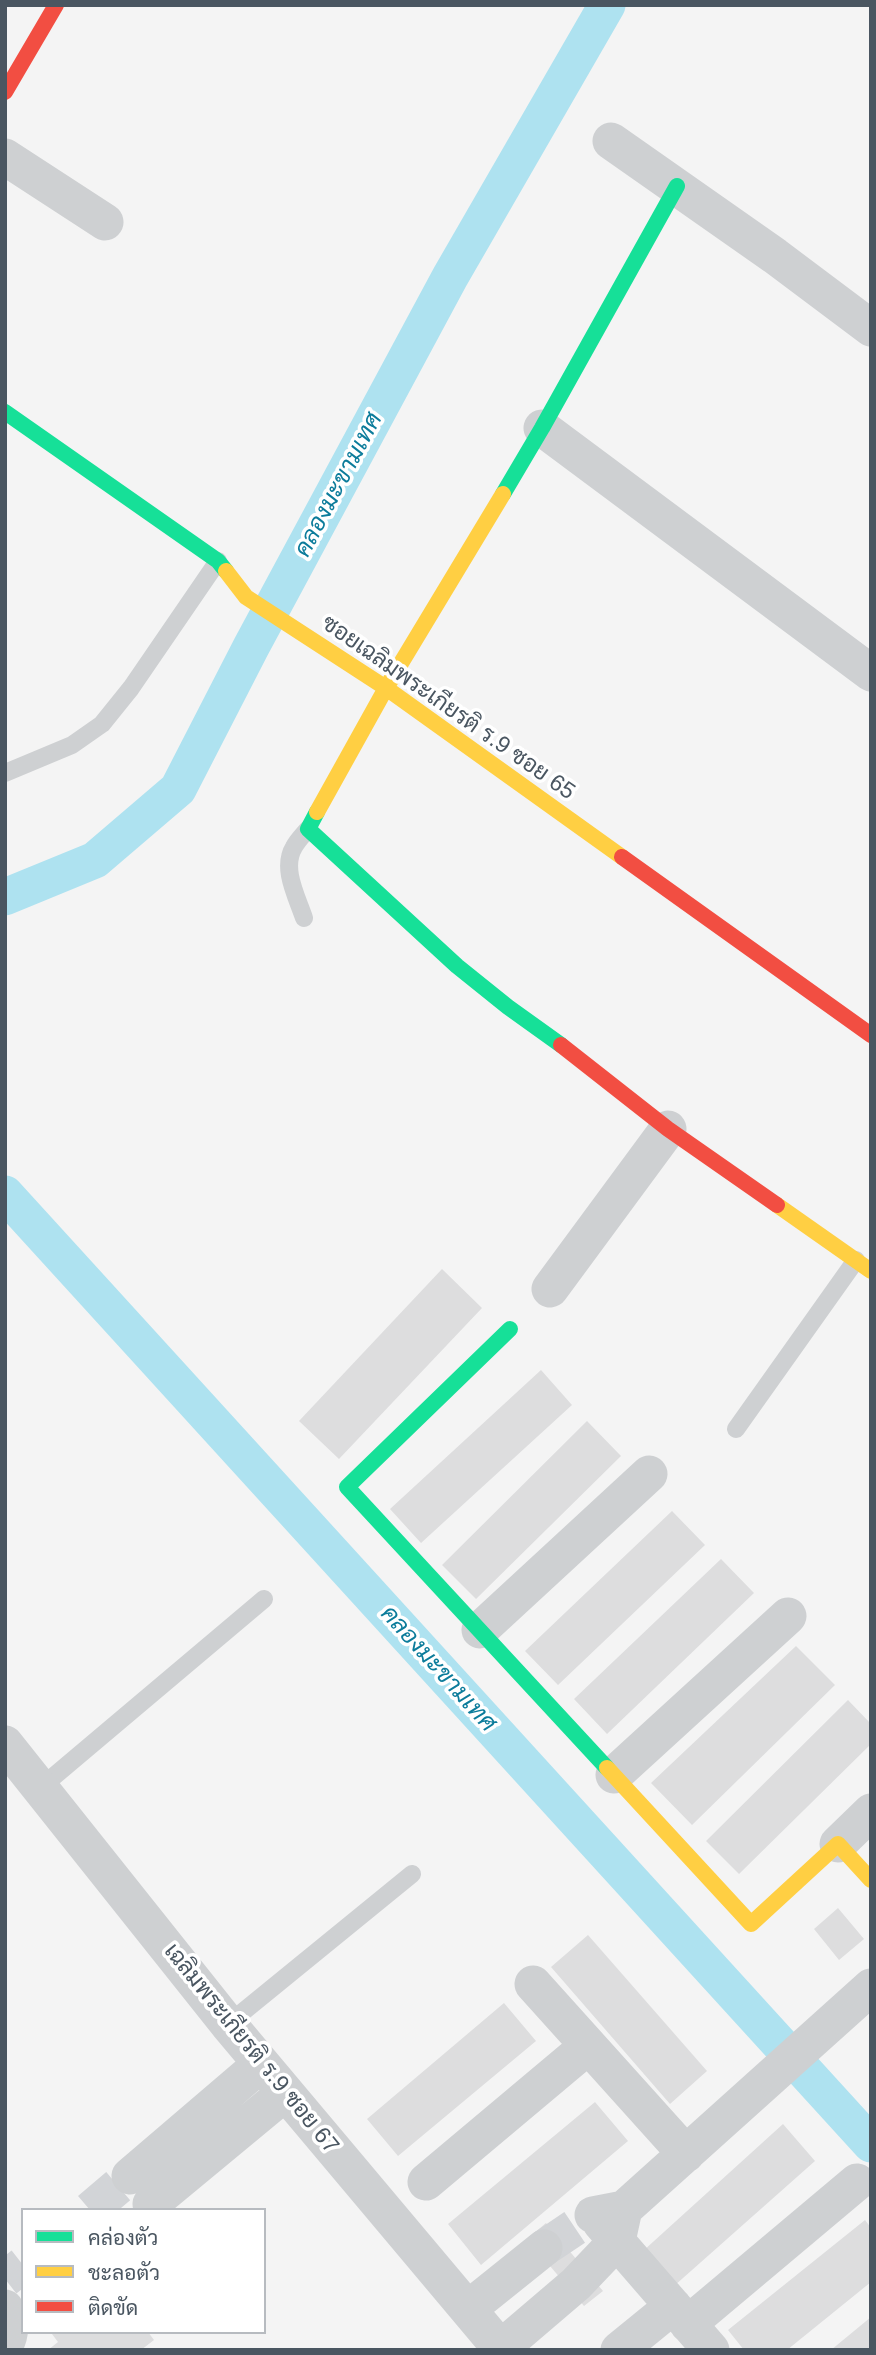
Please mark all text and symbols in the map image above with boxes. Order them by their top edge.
water label: คลองมะขามเทศ [289,408,389,562]
street label: ซอยเฉลิมพระเกียรติ ร.9 ซอย 65 [316,610,580,806]
water label: คลองมะขามเทศ [374,1600,502,1738]
street label: เฉลิมพระเกียรติ ร.9 ซอย 67 [158,1938,344,2160]
legend [21,2208,266,2334]
text: คล่องตัว [88,2226,158,2249]
text: ชะลอตัว [88,2261,160,2284]
text: ติดขัด [88,2296,138,2319]

